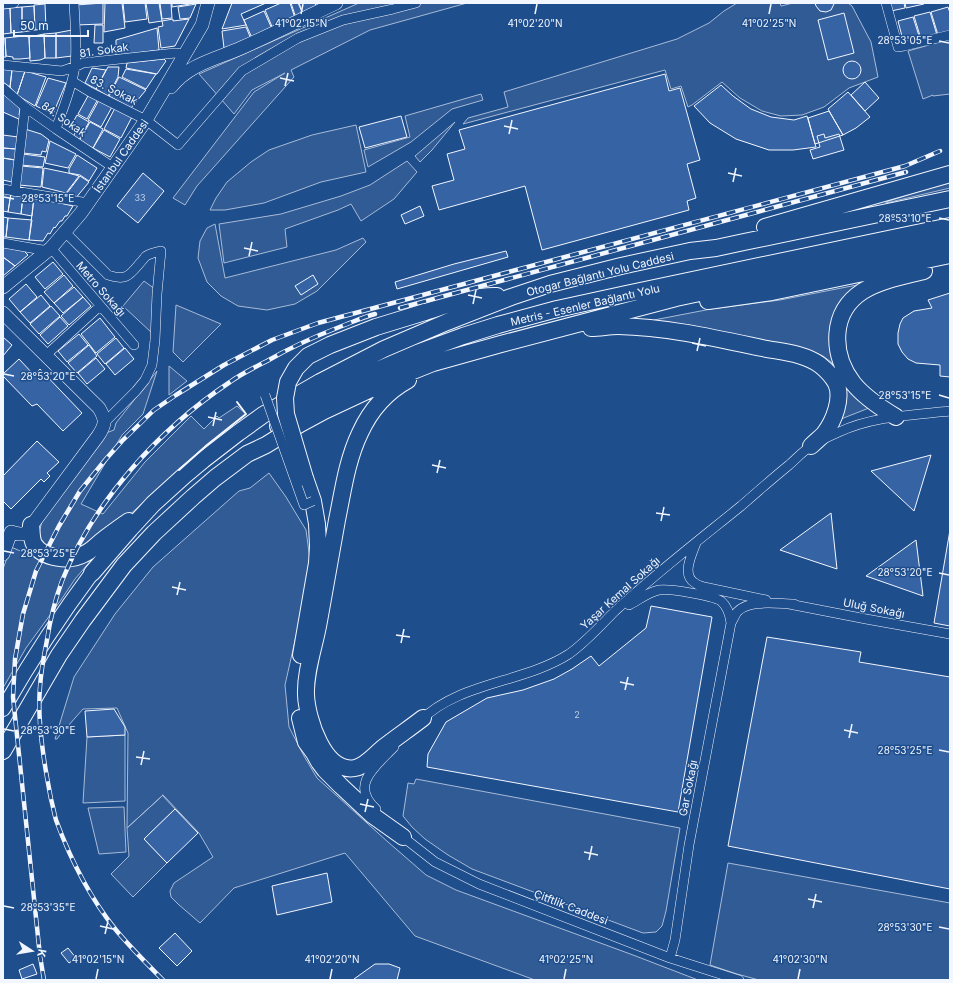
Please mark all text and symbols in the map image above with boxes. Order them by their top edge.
scale bar [14,12,88,38]
text: 41°02'15"N [275,17,327,29]
text: 41°02'20"N [508,17,562,29]
text: 41°02'25"N [742,17,796,29]
text: 50 m [20,18,49,33]
text: 28°53'05"E [877,34,933,46]
street label: 81. Sokak [79,40,129,60]
street label: 83. Sokak [88,72,140,108]
street label: 84. Sokak [39,98,89,140]
street label: İstanbul Caddesi [90,116,152,196]
text: 28°53'15"E [22,192,74,204]
house number: 33 [134,192,146,203]
text: 28°53'10"E [879,212,932,224]
street label: Otogar Bağlantı Yolu Caddesi [525,249,675,299]
street label: Metro Sokağı [73,258,129,320]
street label: Metris - Esenler Bağlantı Yolu [509,281,661,329]
text: 28°53'20"E [20,370,76,382]
text: 28°53'15"E [879,389,931,401]
text: 28°53'25"E [21,547,75,559]
street label: Yaşar Kemal Sokağı [577,554,663,632]
text: 28°53'20"E [877,566,933,578]
street label: Uluğ Sokağı [842,595,906,621]
house number: 2 [574,709,580,720]
text: 28°53'30"E [20,724,76,736]
text: 28°53'25"E [878,744,932,756]
street label: Gar Sokağı [676,759,700,817]
street label: Çitftlik Caddesi [532,886,610,928]
text: 28°53'35"E [21,901,75,913]
text: 28°53'30"E [877,921,933,933]
north arrow [12,931,52,971]
text: K [34,948,49,958]
text: 41°02'15"N [72,953,124,965]
text: 41°02'20"N [305,953,359,965]
text: 41°02'25"N [539,953,593,965]
text: 41°02'30"N [773,953,827,965]

